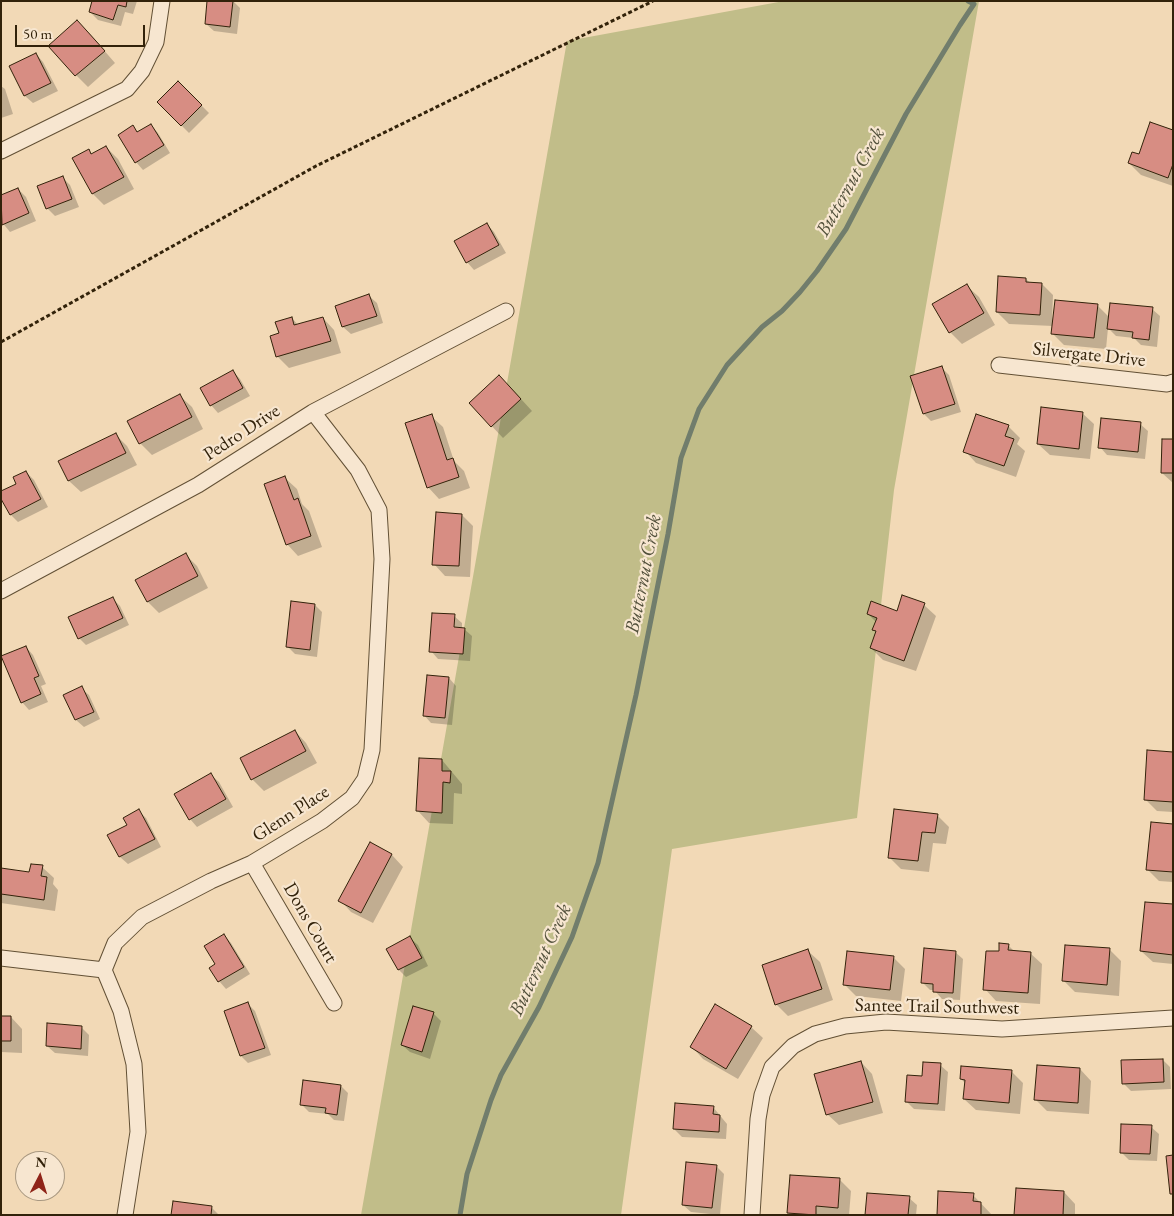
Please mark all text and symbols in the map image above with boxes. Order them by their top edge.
scale bar [18,15,148,47]
text: 50 m [23,24,52,43]
water label: Butternut Creek [811,123,891,241]
street label: Silvergate Drive [1031,338,1147,372]
street label: Pedro Drive [200,400,284,466]
water label: Butternut Creek [621,512,667,636]
street label: Glenn Place [248,781,334,847]
street label: Dons Court [278,879,342,967]
water label: Butternut Creek [505,900,577,1020]
street label: Santee Trail Southwest [855,994,1019,1020]
north arrow [15,1151,65,1201]
text: N [35,1153,48,1172]

